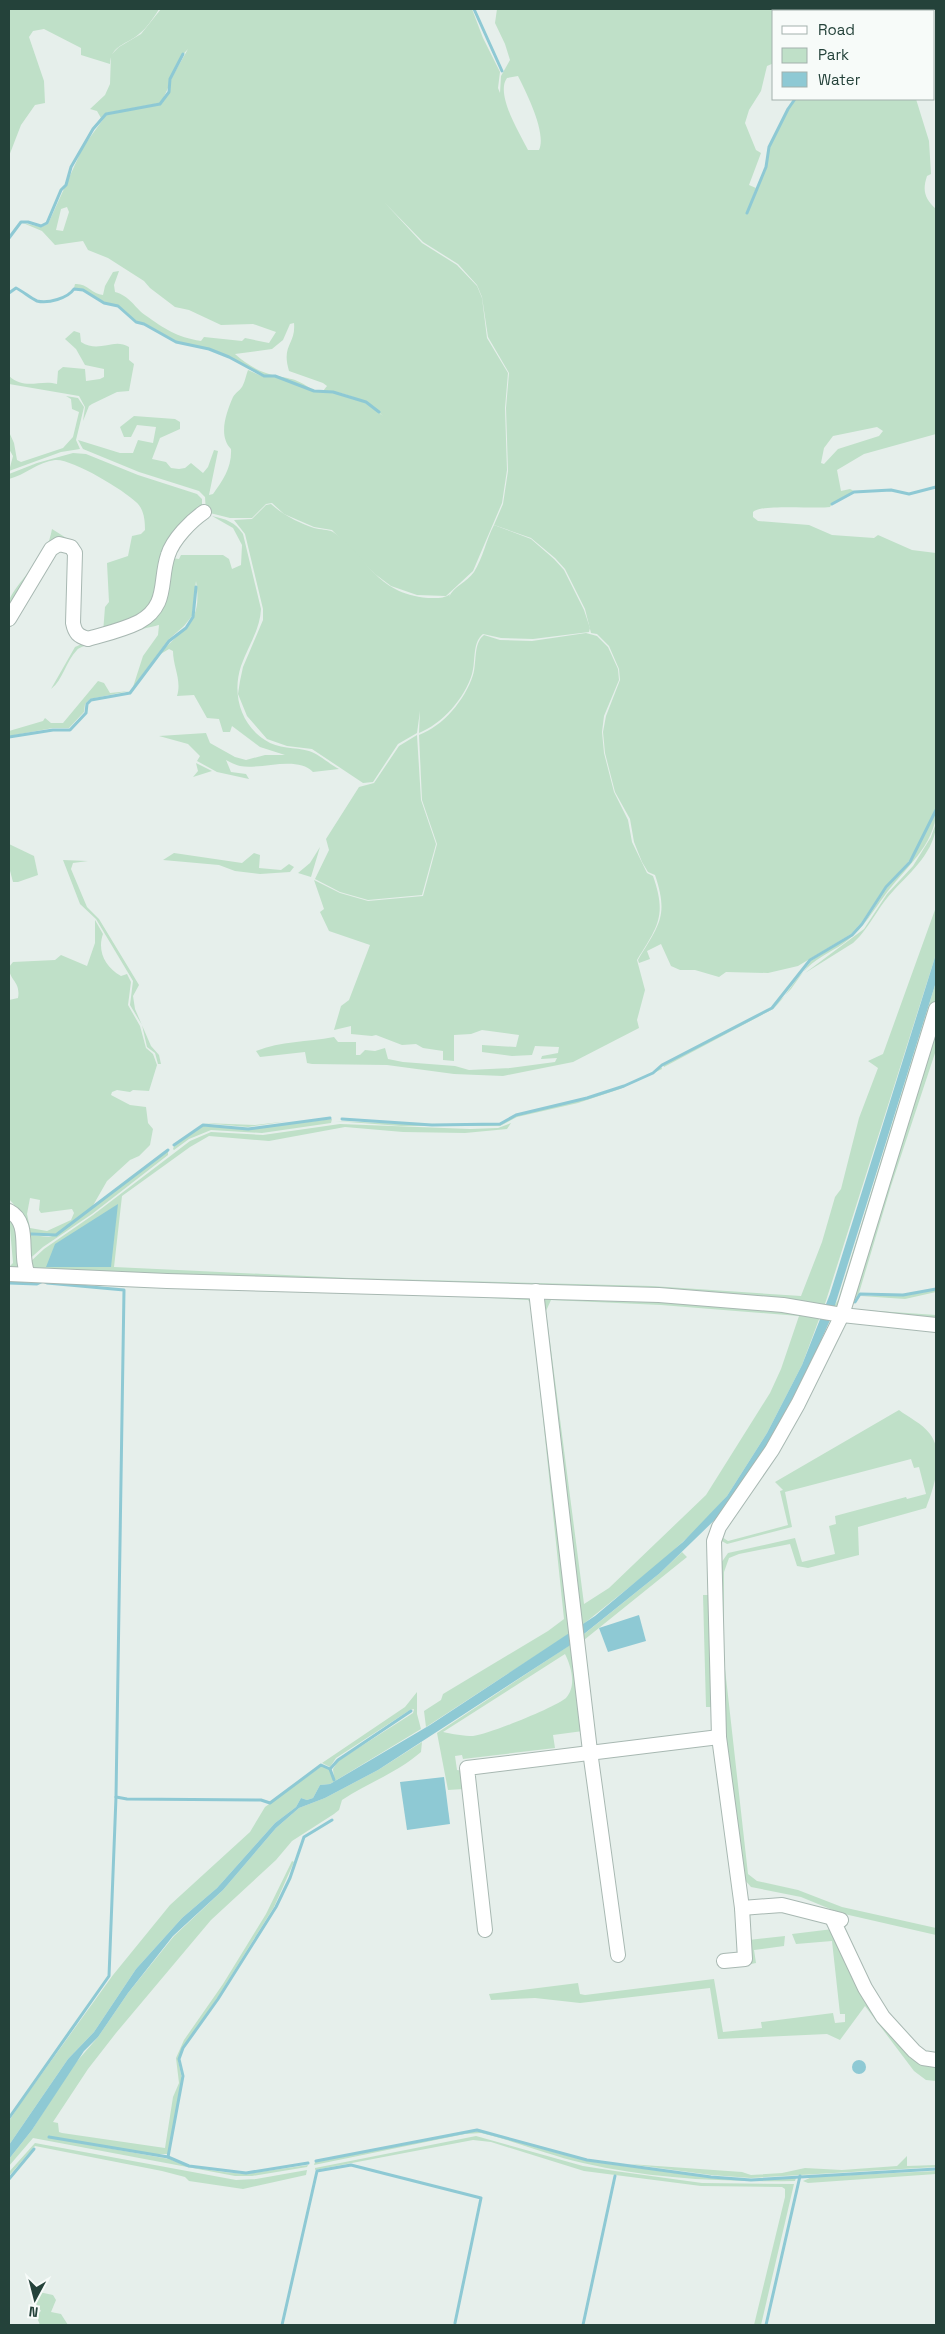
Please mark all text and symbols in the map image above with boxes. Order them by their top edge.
legend [772,10,935,100]
text: Road [818,20,855,39]
text: Park [818,45,849,64]
text: Water [818,70,861,89]
north arrow [10,2274,60,2324]
text: N [28,2302,39,2321]

